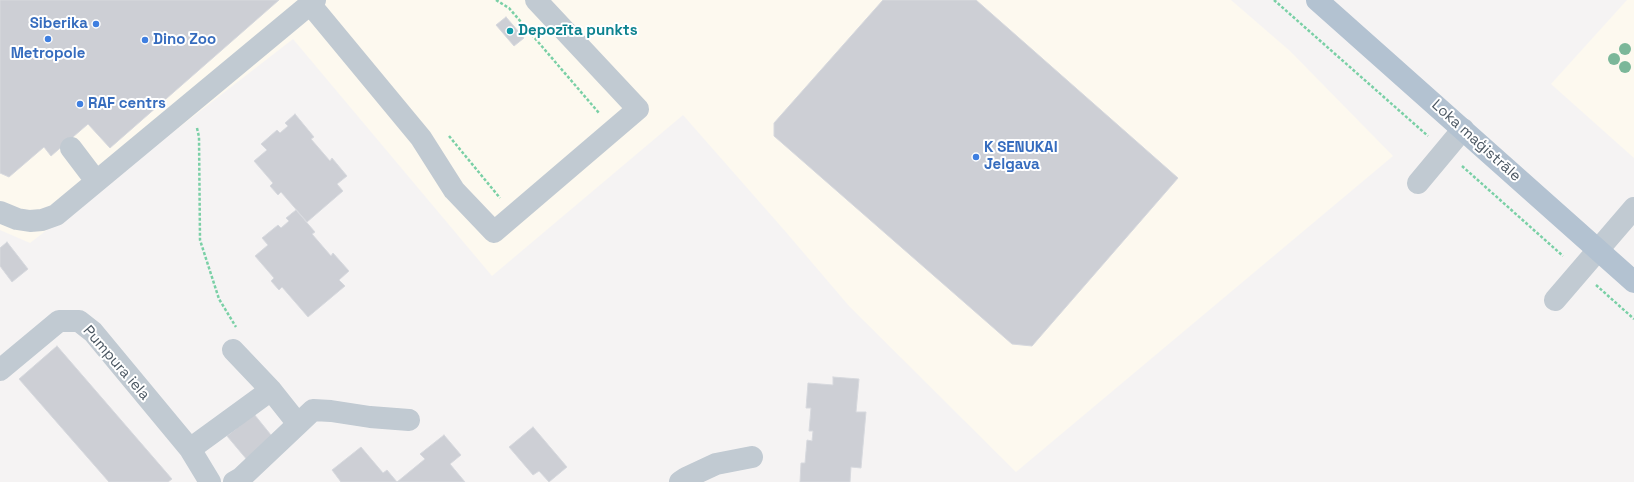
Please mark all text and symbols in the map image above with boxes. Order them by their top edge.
place label: Siberika [30,15,88,33]
marker: Siberika [91,19,101,29]
place label: Depozīta punkts [518,22,638,40]
marker: Depozīta punkts [505,26,515,36]
place label: Dino Zoo [153,31,216,49]
marker: Metropole [43,34,53,44]
marker: Dino Zoo [140,35,150,45]
place label: Metropole [11,45,85,63]
place label: RAF centrs [88,95,166,113]
street label: Loka maģistrāle [1428,96,1524,186]
marker: RAF centrs [75,99,85,109]
place label: K SENUKAI Jelgava [984,139,1058,174]
marker: K SENUKAI Jelgava [971,152,981,162]
street label: Pumpura iela [79,322,153,404]

